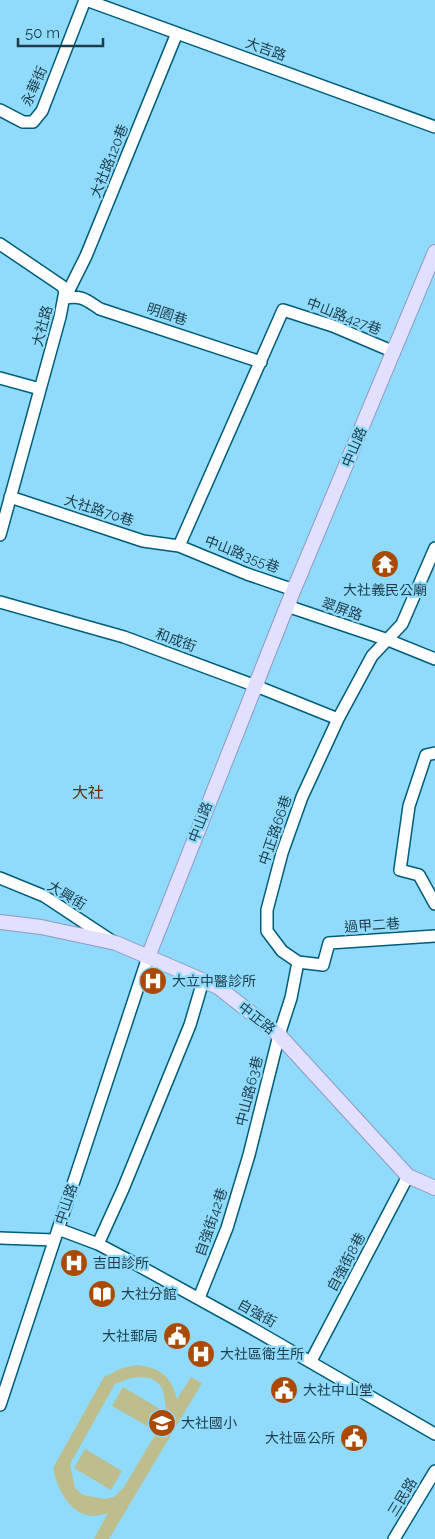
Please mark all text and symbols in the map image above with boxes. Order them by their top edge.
scale bar [18,15,102,47]
text: 50 m [25,24,60,42]
street label: 大吉路 [244,34,288,64]
street label: 永華街 [18,64,50,108]
street label: 大社路120巷 [87,122,131,200]
street label: 中山路427巷 [305,294,383,338]
street label: 明園巷 [145,300,189,328]
street label: 大社路 [29,304,55,348]
street label: 中山路 [338,425,370,469]
street label: 大社路70巷 [62,491,136,529]
street label: 中山路355巷 [202,532,282,576]
temple icon: 大社義民公廟 [370,549,400,579]
place label: 大社義民公廟 [343,582,427,598]
street label: 翠屏路 [320,595,364,623]
street label: 和成街 [154,625,198,655]
district label: 大社 [72,783,104,802]
street label: 中正路66巷 [256,793,294,867]
street label: 中山路 [185,800,215,844]
street label: 大興街 [45,877,89,913]
street label: 過甲二巷 [344,915,400,935]
hospital icon: 大立中醫診所 [138,966,168,996]
place label: 大立中醫診所 [172,973,256,989]
street label: 中正路 [236,999,278,1037]
street label: 中山路63巷 [233,1054,265,1128]
street label: 中山路 [52,1182,80,1226]
street label: 自強街42巷 [192,1186,230,1258]
street label: 自強街8巷 [324,1230,368,1294]
hospital icon: 吉田診所 [59,1248,89,1278]
place label: 吉田診所 [93,1255,149,1271]
library icon: 大社分館 [87,1279,117,1309]
place label: 大社分館 [121,1286,177,1302]
street label: 自強街 [235,1296,279,1330]
public building icon: 大社郵局 [162,1321,192,1351]
place label: 大社郵局 [102,1328,158,1344]
hospital icon: 大社區衛生所 [186,1339,216,1369]
place label: 大社區衛生所 [220,1346,304,1362]
public building icon: 大社中山堂 [269,1375,299,1405]
place label: 大社中山堂 [303,1382,373,1398]
school or university icon: 大社國小 [147,1408,177,1438]
place label: 大社國小 [181,1415,237,1431]
public building icon: 大社區公所 [339,1423,369,1453]
place label: 大社區公所 [265,1430,335,1446]
street label: 三民路 [384,1475,420,1519]

